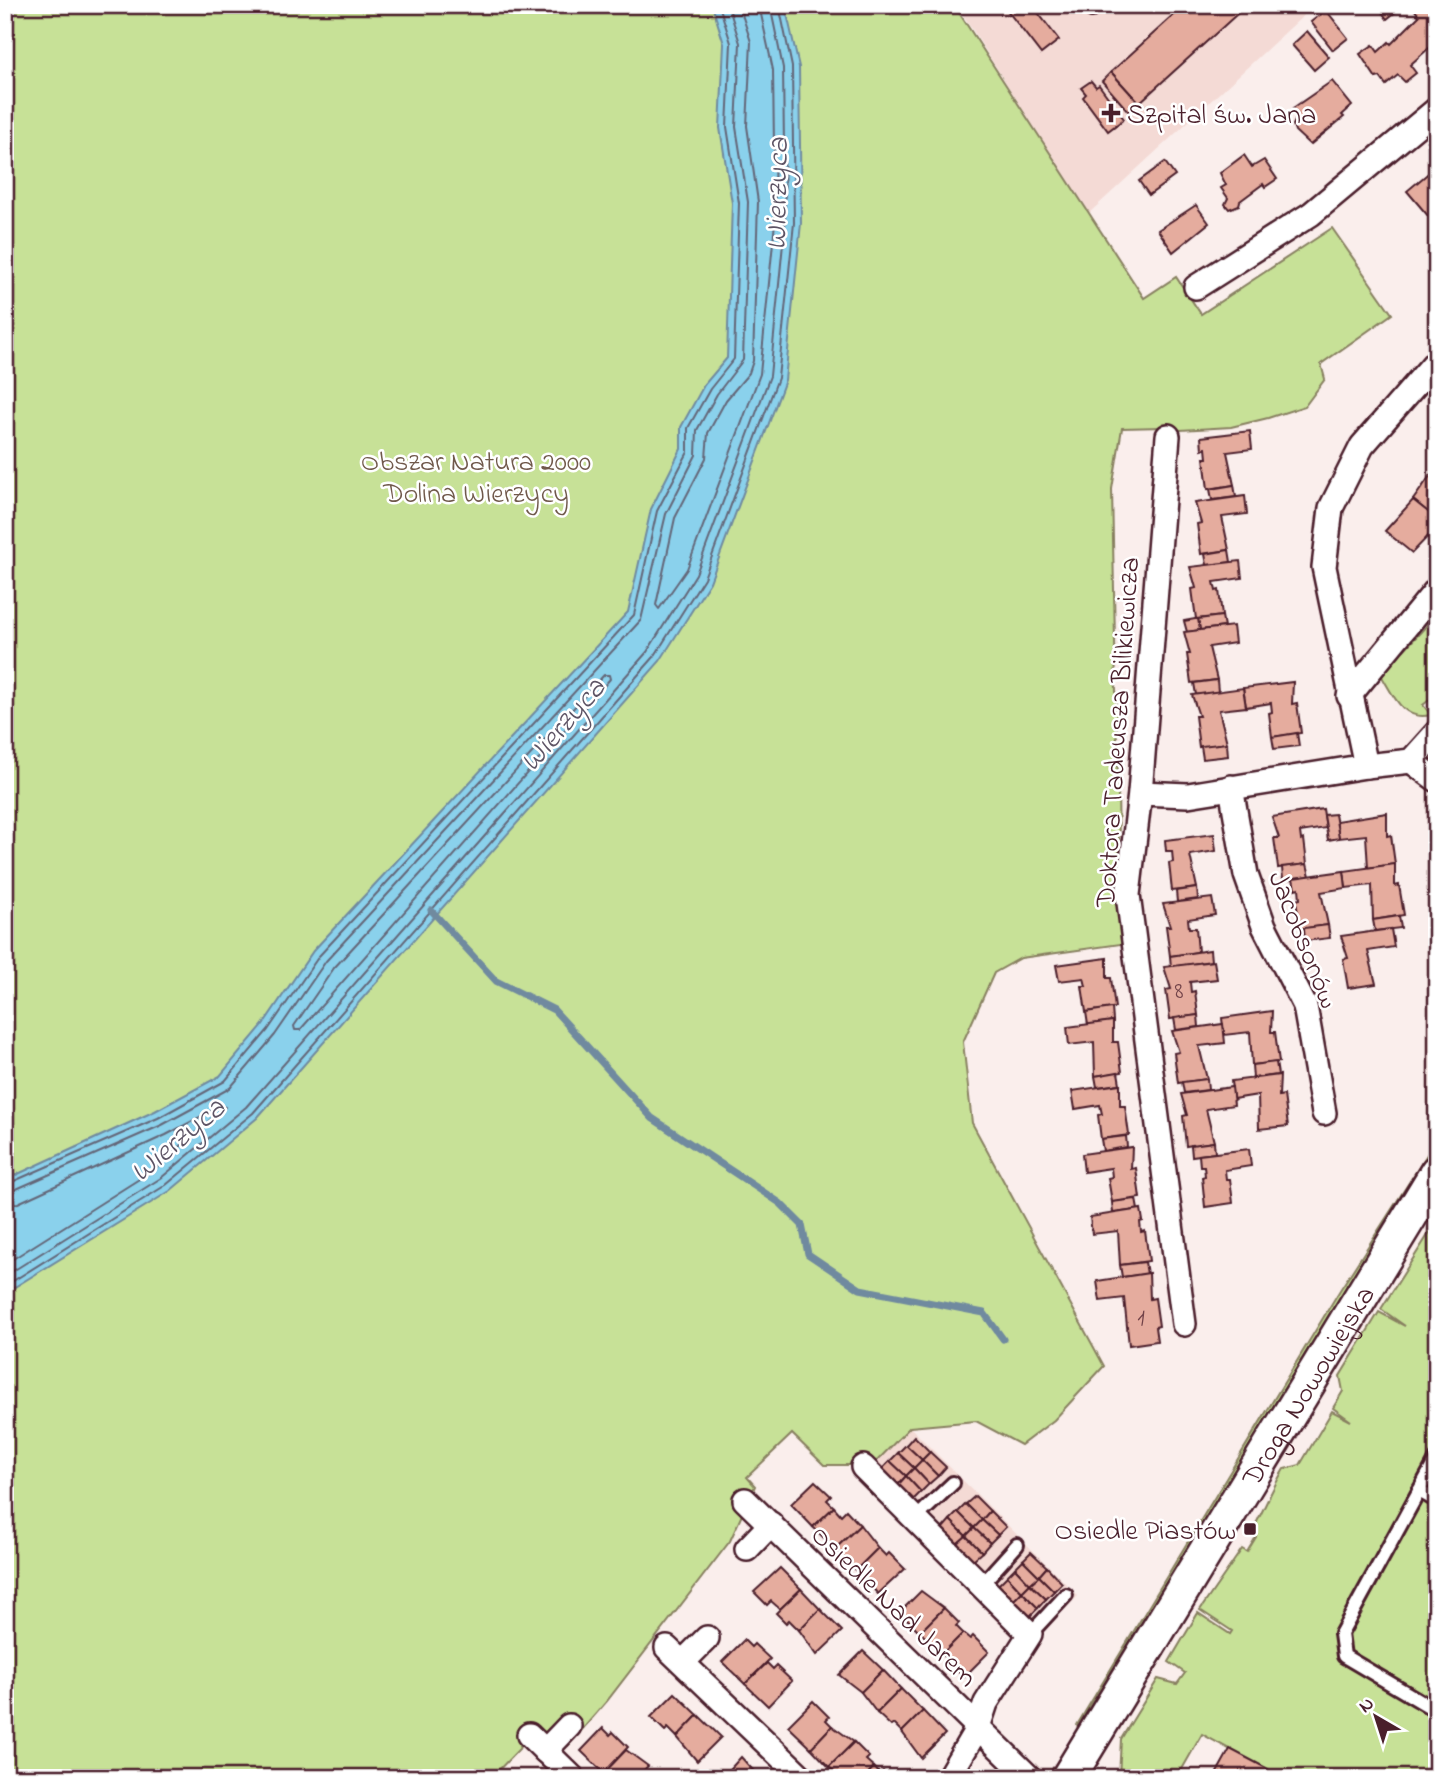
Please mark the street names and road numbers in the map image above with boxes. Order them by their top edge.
street label: Doktora Tadeusza Bilikiewicza [1087,556,1152,910]
street label: Jacobsonów [1256,865,1348,1015]
street label: Droga Nowowiejska [1233,1279,1387,1496]
street label: Osiedle Nad Jarem [800,1517,985,1698]

